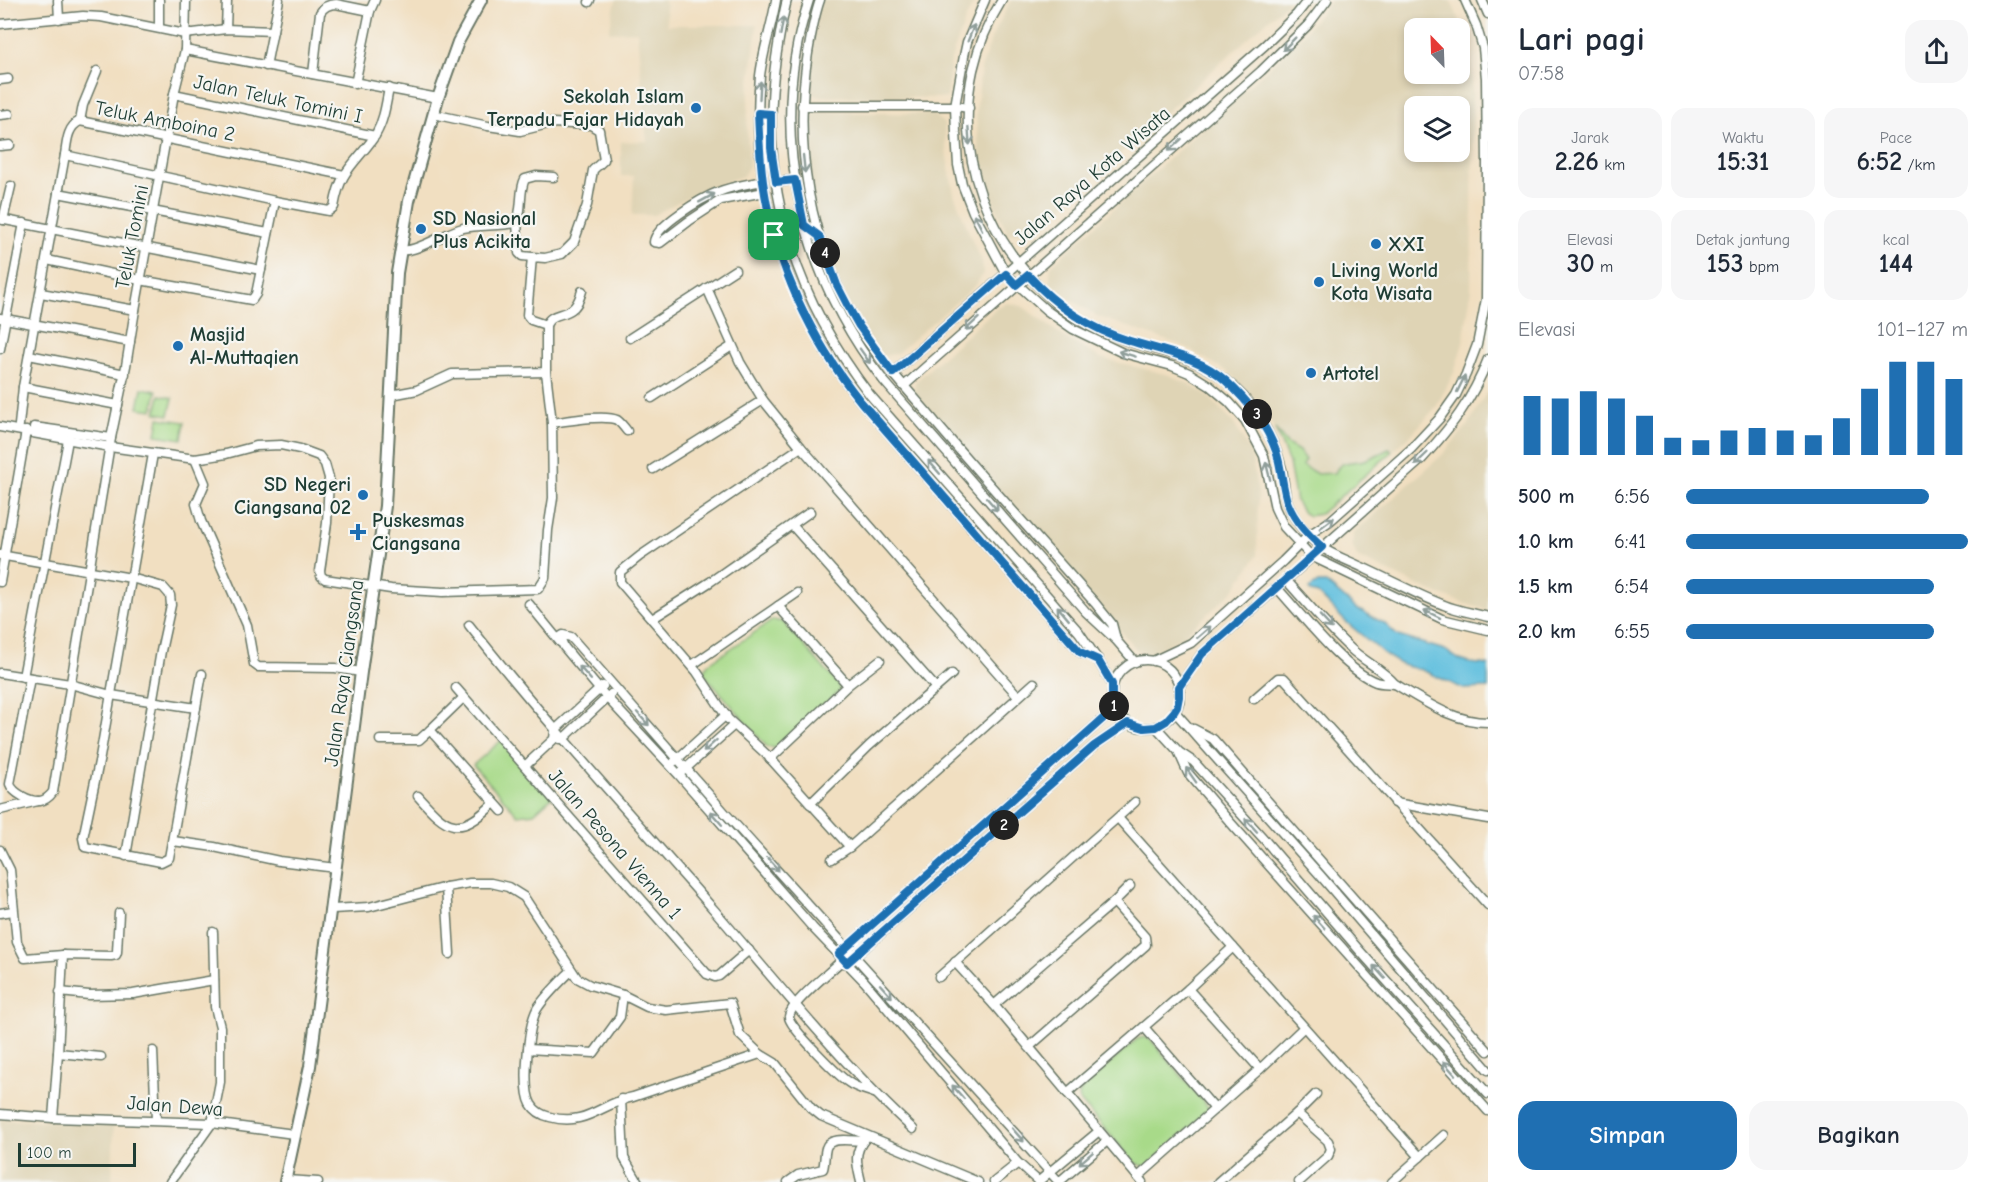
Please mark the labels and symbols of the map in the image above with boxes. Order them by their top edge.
one-way arrow [776,16,787,36]
north arrow [1404,18,1470,84]
one-way arrow [966,24,977,43]
one-way arrow [1281,37,1296,51]
street label: Jalan Teluk Tomini I [191,70,365,128]
one-way arrow [754,80,765,100]
place label: Sekolah Islam Terpadu Fajar Hidayah [487,85,684,131]
street label: Teluk Amboina 2 [93,96,237,146]
marker: Sekolah Islam Terpadu Fajar Hidayah [689,101,703,115]
street label: Jalan Raya Kota Wisata [1009,102,1175,250]
one-way arrow [964,126,975,146]
one-way arrow [1168,138,1183,152]
one-way arrow [799,154,810,174]
street label: Teluk Tomini [111,183,153,291]
one-way arrow [698,192,715,204]
place label: SD Nasional Plus Acikita [433,207,536,253]
pin [748,209,799,260]
one-way arrow [972,214,984,232]
marker: SD Nasional Plus Acikita [414,222,428,236]
place label: XXI [1388,233,1424,256]
marker: XXI [1369,237,1383,251]
pin: 4 [810,238,840,268]
place label: Living World Kota Wisata [1331,259,1438,305]
marker: Living World Kota Wisata [1312,275,1326,289]
one-way arrow [965,317,980,331]
place label: Masjid Al-Muttaqien [190,323,299,369]
marker: Masjid Al-Muttaqien [171,339,185,353]
one-way arrow [859,348,871,364]
one-way arrow [1118,348,1137,359]
place label: Artotel [1323,362,1379,385]
marker: Artotel [1304,366,1318,380]
one-way arrow [1456,375,1468,393]
pin: 3 [1242,399,1272,429]
one-way arrow [1414,452,1429,466]
one-way arrow [927,459,941,474]
one-way arrow [1261,462,1273,481]
place label: SD Negeri Ciangsana 02 [234,473,351,519]
marker: SD Negeri Ciangsana 02 [356,488,370,502]
one-way arrow [985,496,999,511]
place label: Puskesmas Ciangsana [372,509,464,555]
one-way arrow [1318,516,1334,529]
marker: Puskesmas Ciangsana [349,523,367,541]
street label: Jalan Raya Ciangsana [320,578,368,768]
one-way arrow [1056,606,1070,621]
one-way arrow [1423,608,1441,619]
one-way arrow [1319,615,1333,630]
one-way arrow [1196,625,1211,639]
one-way arrow [579,665,593,681]
pin: 1 [1099,691,1129,721]
one-way arrow [636,711,650,726]
one-way arrow [703,739,718,753]
street label: Jalan Pesona Vienna 1 [544,764,686,924]
one-way arrow [1185,768,1197,784]
one-way arrow [709,810,723,825]
pin: 2 [989,810,1019,840]
one-way arrow [1245,818,1259,833]
one-way arrow [766,856,780,871]
one-way arrow [1312,915,1326,930]
one-way arrow [1372,965,1386,980]
one-way arrow [879,983,894,998]
one-way arrow [1442,1061,1456,1076]
one-way arrow [951,1085,965,1100]
street label: Jalan Dewa [126,1091,224,1121]
one-way arrow [1011,1127,1025,1142]
scale bar [18,1140,136,1168]
one-way arrow [1079,1151,1094,1165]

